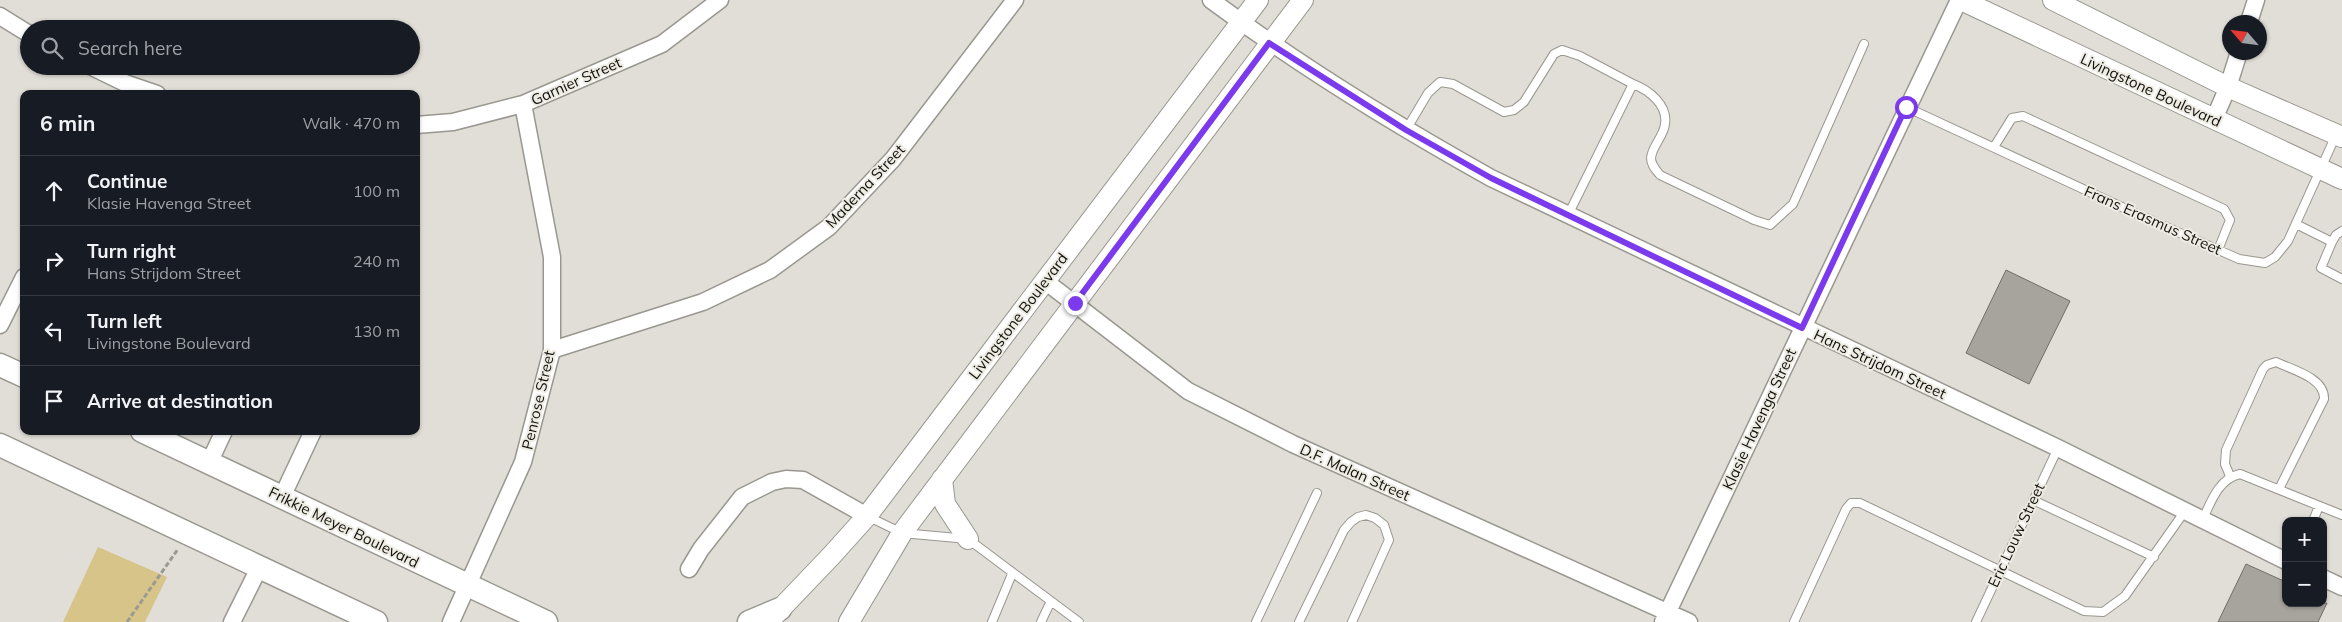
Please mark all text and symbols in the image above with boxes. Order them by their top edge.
north arrow [2222,15,2267,60]
search box [20,20,420,75]
icon: search [38,34,66,62]
text: Search here [78,36,182,60]
street label: Livingstone Boulevard [2078,49,2224,131]
street label: Garnier Street [528,53,624,109]
route start [1895,96,1918,119]
text: 6 min [40,110,95,136]
text: Walk · 470 m [302,113,400,133]
street label: Maderna Street [821,140,909,232]
text: Continue [87,169,167,193]
icon: ahead [40,177,68,205]
text: 100 m [353,181,400,201]
street label: Frans Erasmus Street [2081,181,2225,259]
text: Klasie Havenga Street [87,193,251,213]
text: Turn right [87,239,176,263]
icon: right [40,247,68,275]
street label: Livingstone Boulevard [964,249,1072,383]
text: 240 m [353,251,400,271]
text: Hans Strijdom Street [87,263,241,283]
route end [1064,292,1087,315]
text: Turn left [87,309,162,333]
icon: left [40,317,68,345]
text: 130 m [353,321,400,341]
street label: Hans Strijdom Street [1811,325,1949,403]
text: Livingstone Boulevard [87,333,251,353]
street label: Klasie Havenga Street [1718,345,1800,493]
street label: Penrose Street [517,349,559,451]
icon: arrive [40,387,68,415]
text: Arrive at destination [87,389,273,413]
street label: D.F. Malan Street [1297,439,1413,505]
street label: Eric Louw Street [1984,480,2048,590]
street label: Frikkie Meyer Boulevard [266,482,422,572]
map controls [2282,517,2327,607]
button: + [2282,517,2327,562]
button: − [2282,562,2327,607]

